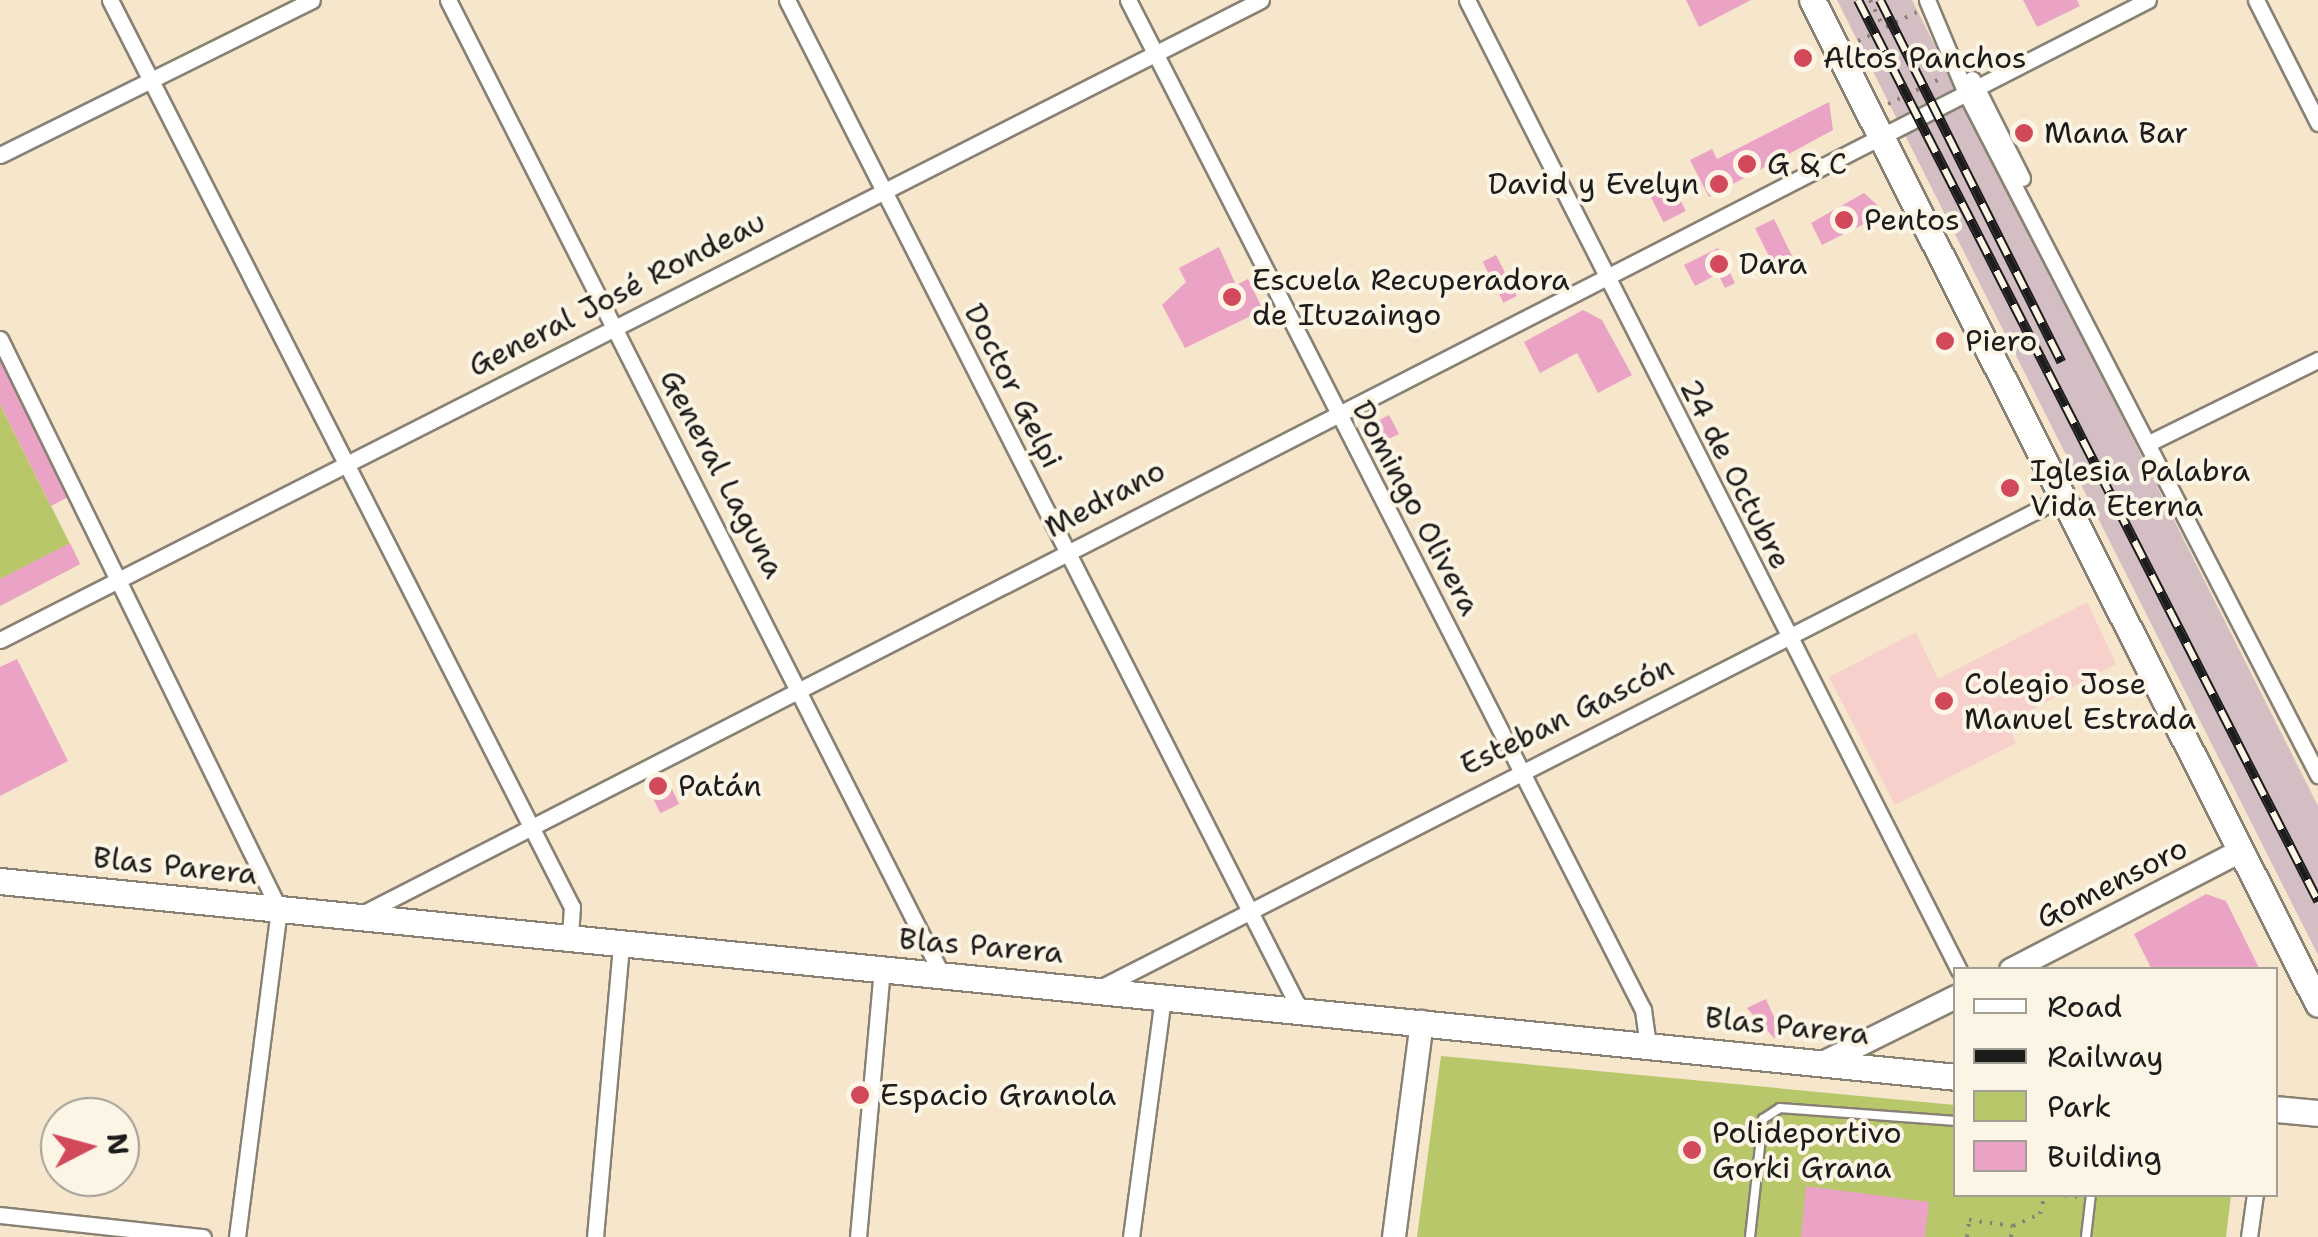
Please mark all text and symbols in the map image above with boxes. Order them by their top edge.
place label: Altos Panchos [1823,40,2027,76]
marker: Altos Panchos [1792,47,1814,69]
place label: Mana Bar [2044,115,2188,151]
marker: Mana Bar [2013,122,2035,144]
place label: G & C [1767,146,1847,182]
marker: G & C [1736,153,1758,175]
place label: David y Evelyn [1488,166,1699,202]
marker: David y Evelyn [1708,173,1730,195]
place label: Pentos [1864,202,1960,238]
street label: General José Rondeau [463,203,771,385]
marker: Pentos [1833,209,1855,231]
place label: Dara [1739,246,1807,282]
marker: Dara [1708,253,1730,275]
place label: Escuela Recuperadora de Ituzaingo [1252,262,1570,332]
marker: Escuela Recuperadora de Ituzaingo [1221,286,1243,308]
street label: Doctor Gelpi [956,298,1070,474]
place label: Piero [1965,323,2037,359]
marker: Piero [1934,330,1956,352]
street label: General Laguna [652,364,792,584]
street label: 24 de Octubre [1672,373,1798,575]
street label: Domingo Olivera [1344,395,1488,621]
street label: Medrano [1039,452,1171,546]
place label: Iglesia Palabra Vida Eterna [2030,453,2250,524]
marker: Iglesia Palabra Vida Eterna [1999,477,2021,499]
street label: Esteban Gascón [1455,649,1679,783]
place label: Colegio Jose Manuel Estrada [1964,666,2196,736]
marker: Colegio Jose Manuel Estrada [1933,690,1955,712]
place label: Patán [678,768,762,804]
marker: Patán [647,775,669,797]
street label: Gomensoro [2031,830,2193,936]
street label: Blas Parera [91,839,259,893]
street label: Blas Parera [897,921,1065,971]
legend [1953,967,2278,1197]
text: Road [2047,986,2122,1027]
street label: Blas Parera [1703,999,1871,1053]
text: Railway [2047,1036,2163,1077]
place label: Espacio Granola [880,1077,1116,1113]
marker: Espacio Granola [849,1084,871,1106]
text: Park [2047,1086,2111,1127]
north arrow [40,1097,140,1197]
place label: Polideportivo Gorki Grana [1712,1115,1902,1186]
text: N [98,1131,138,1157]
text: Building [2047,1136,2162,1177]
marker: Polideportivo Gorki Grana [1681,1139,1703,1161]

